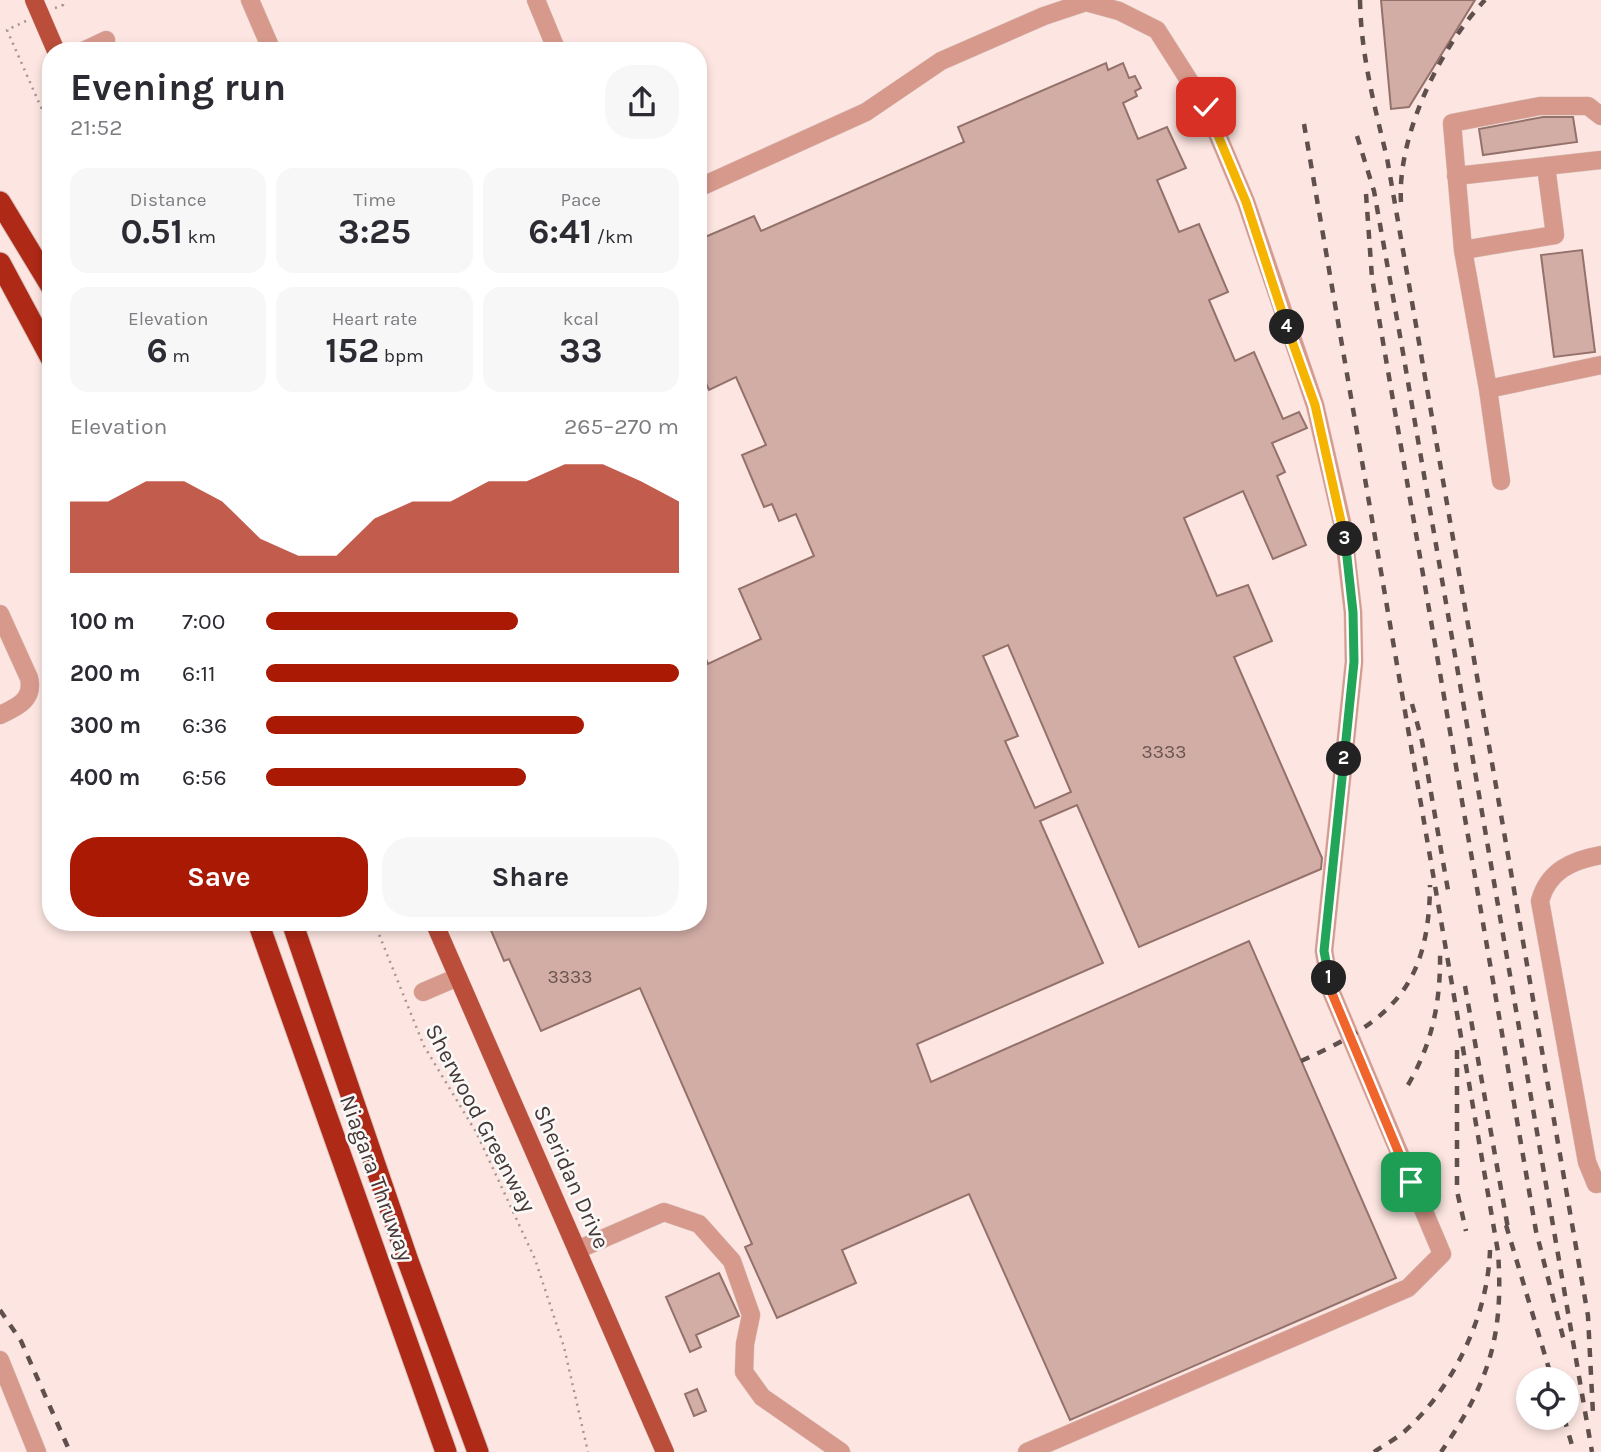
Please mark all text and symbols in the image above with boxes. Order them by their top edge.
text: Evening run [70,65,286,110]
button: share [605,65,679,139]
pin [1176,77,1236,137]
icon: check [1187,88,1225,126]
text: 21:52 [70,114,123,141]
text: Distance [130,189,207,211]
text: Time [353,189,396,211]
text: Pace [561,189,601,211]
text: 0.51 [120,211,183,252]
text: 3:25 [338,211,411,252]
text: 6:41 [528,211,592,252]
text: km [183,226,216,248]
text: /km [592,226,633,248]
text: Elevation [128,308,208,330]
text: Heart rate [332,308,417,330]
text: kcal [563,308,599,330]
pin: 4 [1270,310,1304,344]
text: 4 [1281,315,1292,337]
text: 6 [146,330,168,371]
text: 152 [325,330,379,371]
text: 33 [559,330,603,371]
text: m [168,345,190,367]
text: bpm [379,345,424,367]
text: Elevation [70,413,167,440]
text: 265–270 m [564,413,679,440]
pin: 3 [1328,522,1362,556]
text: 3 [1339,527,1350,549]
text: 100 m [70,608,135,635]
text: 7:00 [182,608,225,635]
text: 200 m [70,660,141,687]
text: 6:11 [182,660,216,687]
text: 300 m [70,712,141,739]
text: 6:36 [182,712,227,739]
house number: 3333 [1142,741,1186,763]
pin: 2 [1326,742,1362,776]
text: 2 [1338,747,1349,769]
text: 400 m [70,764,140,791]
text: 6:56 [182,764,227,791]
button: Save [70,837,368,917]
button: Share [382,837,679,917]
pin: 1 [1312,960,1346,996]
house number: 3333 [548,966,592,988]
text: 1 [1325,966,1332,988]
street label: Sherwood Greenway [419,1019,542,1217]
street label: Niagara Thruway [334,1091,419,1265]
street label: Sheridan Drive [528,1101,615,1253]
pin [1381,1152,1441,1212]
icon: arrive [1392,1163,1430,1201]
map controls [1516,1367,1579,1430]
button: locate [1516,1367,1579,1430]

